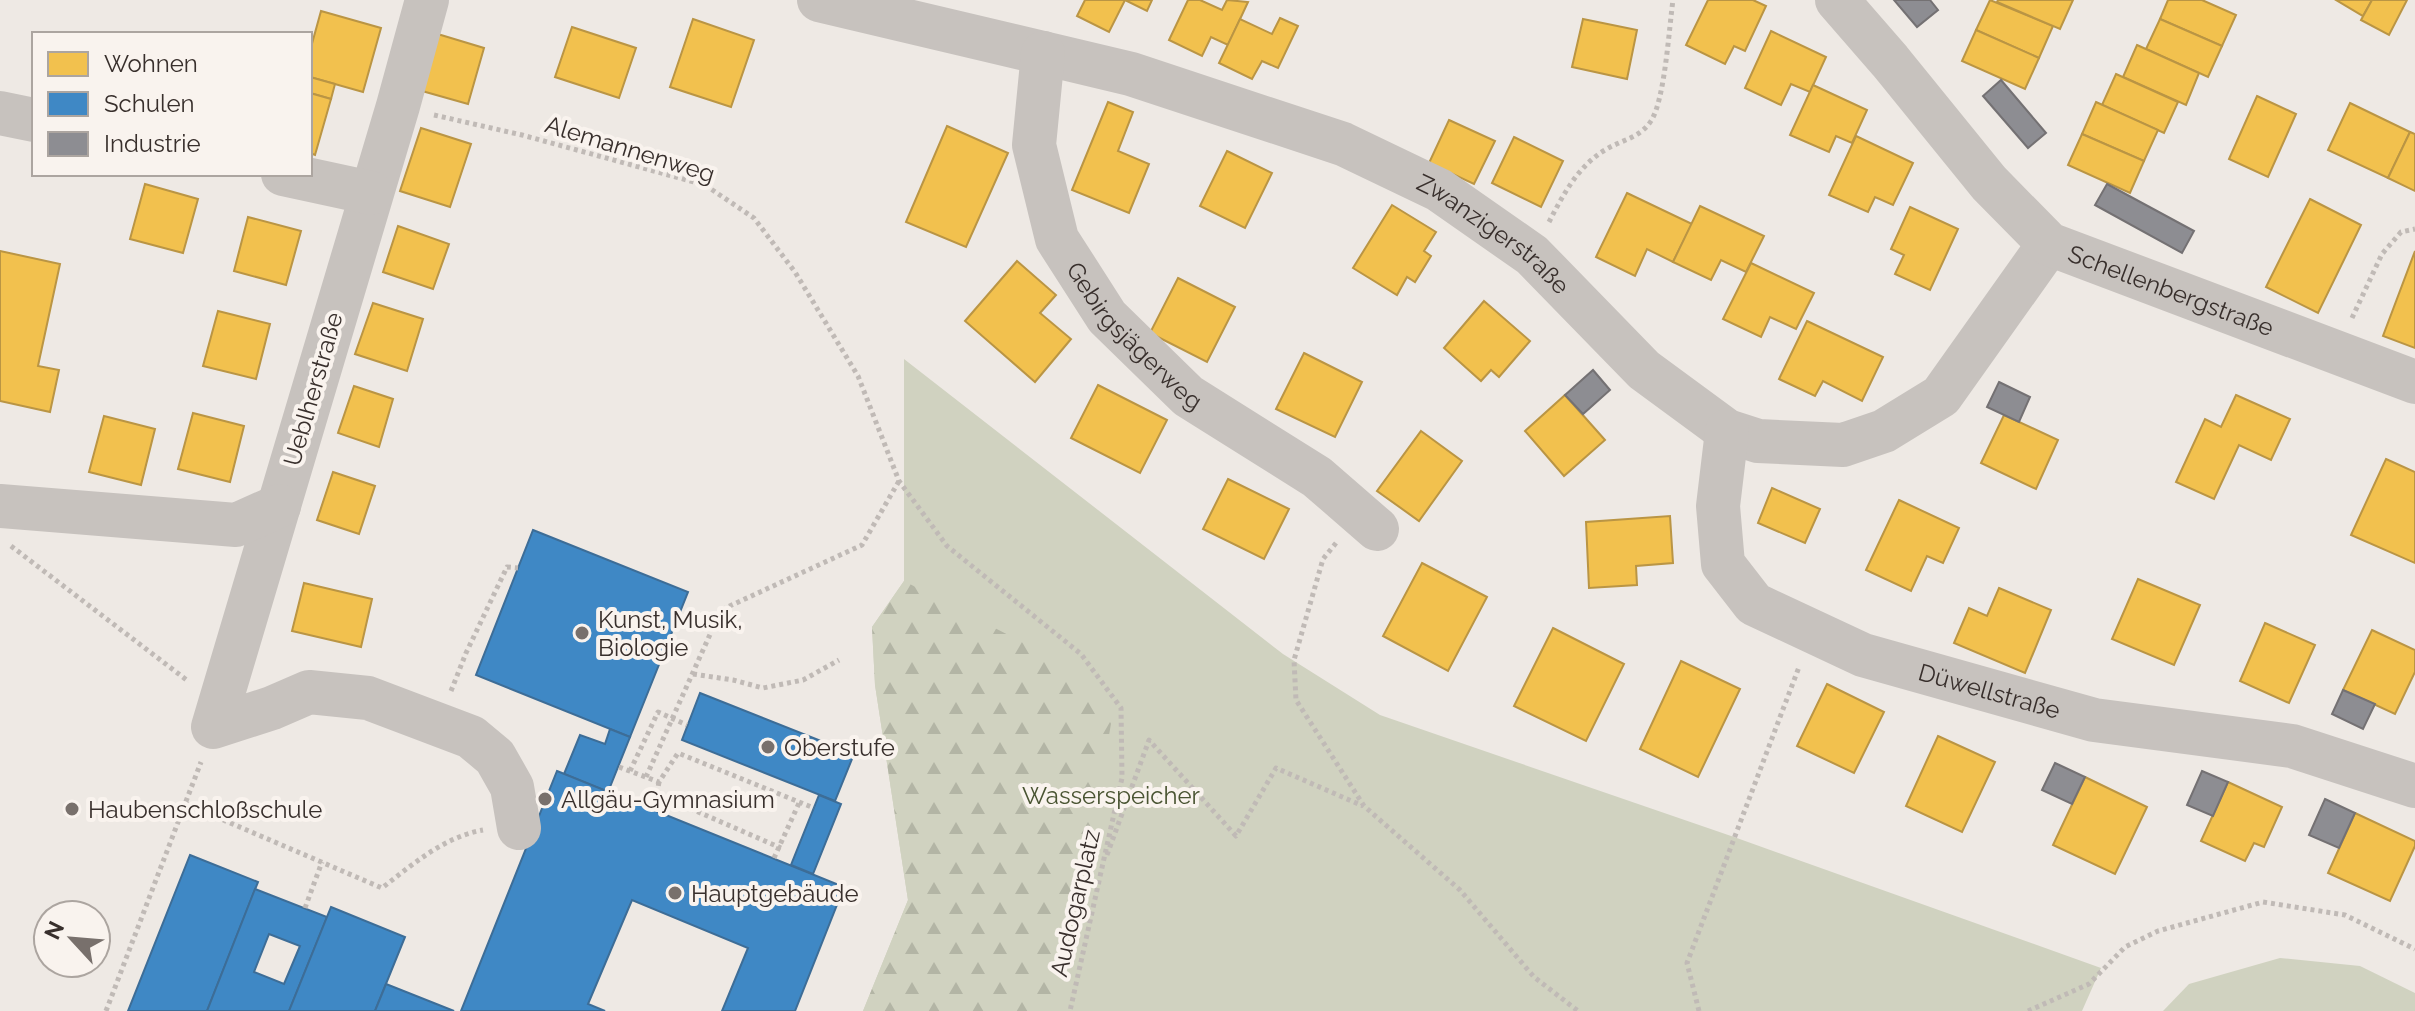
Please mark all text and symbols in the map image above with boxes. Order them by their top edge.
legend [32,32,312,176]
text: Wohnen [104,49,198,78]
text: Schulen [104,89,195,118]
street label: Alemannenweg [542,109,718,189]
text: Industrie [104,129,201,158]
street label: Zwanzigerstraße [1413,167,1576,300]
street label: Schellenbergstraße [2064,238,2278,342]
street label: Gebirgsjägerweg [1061,256,1207,416]
street label: Ueblherstraße [277,309,349,469]
place label: Kunst, Musik, Biologie [598,605,743,662]
marker: Kunst, Musik, Biologie [573,624,591,642]
street label: Düwellstraße [1915,657,2064,724]
place label: Oberstufe [784,733,895,762]
marker: Oberstufe [759,738,777,756]
park label: Wasserspeicher [1022,781,1201,810]
place label: Allgäu-Gymnasium [561,785,775,814]
marker: Allgäu-Gymnasium [536,790,554,808]
place label: Haubenschloßschule [88,795,322,824]
marker: Haubenschloßschule [63,800,81,818]
street label: Audogarplatz [1044,827,1106,979]
place label: Hauptgebäude [691,879,858,908]
marker: Hauptgebäude [666,884,684,902]
north arrow [32,899,112,979]
text: N [39,917,69,943]

